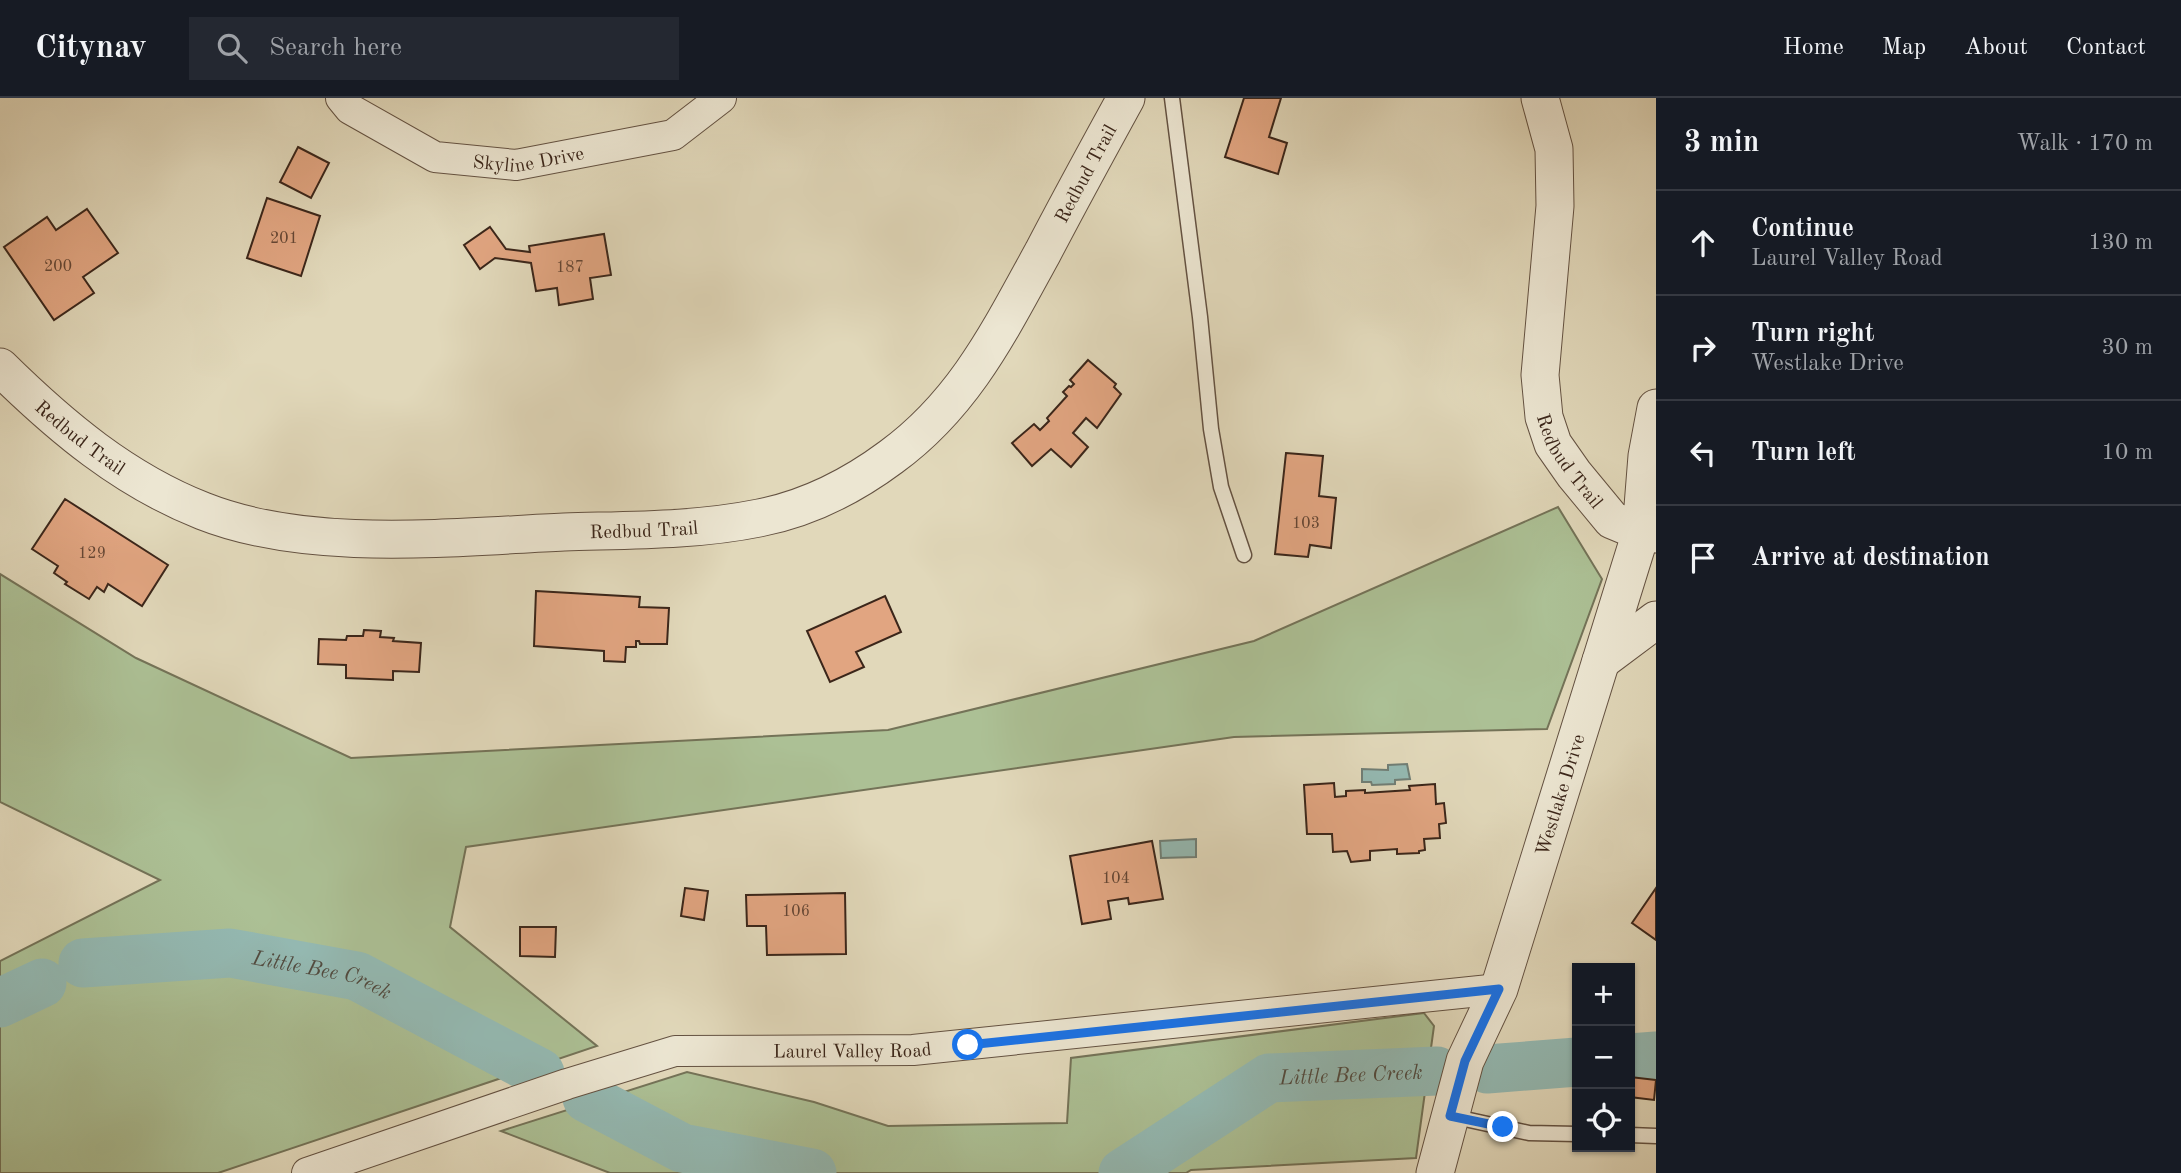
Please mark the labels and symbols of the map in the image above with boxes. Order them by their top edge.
street label: Redbud Trail [1053,122,1121,227]
street label: Skyline Drive [472,145,586,177]
house number: 201 [270,231,298,247]
house number: 200 [44,259,72,275]
house number: 187 [556,260,584,276]
street label: Redbud Trail [30,398,128,480]
street label: Redbud Trail [1532,412,1605,513]
house number: 103 [1292,516,1320,532]
street label: Redbud Trail [590,520,699,543]
house number: 129 [78,546,106,562]
street label: Westlake Drive [1534,732,1590,859]
house number: 104 [1102,871,1130,887]
house number: 106 [782,904,810,920]
water label: Little Bee Creek [249,948,394,1004]
route start [952,1029,983,1060]
street label: Laurel Valley Road [773,1041,933,1063]
water label: Little Bee Creek [1278,1063,1423,1090]
route end [1487,1111,1518,1142]

